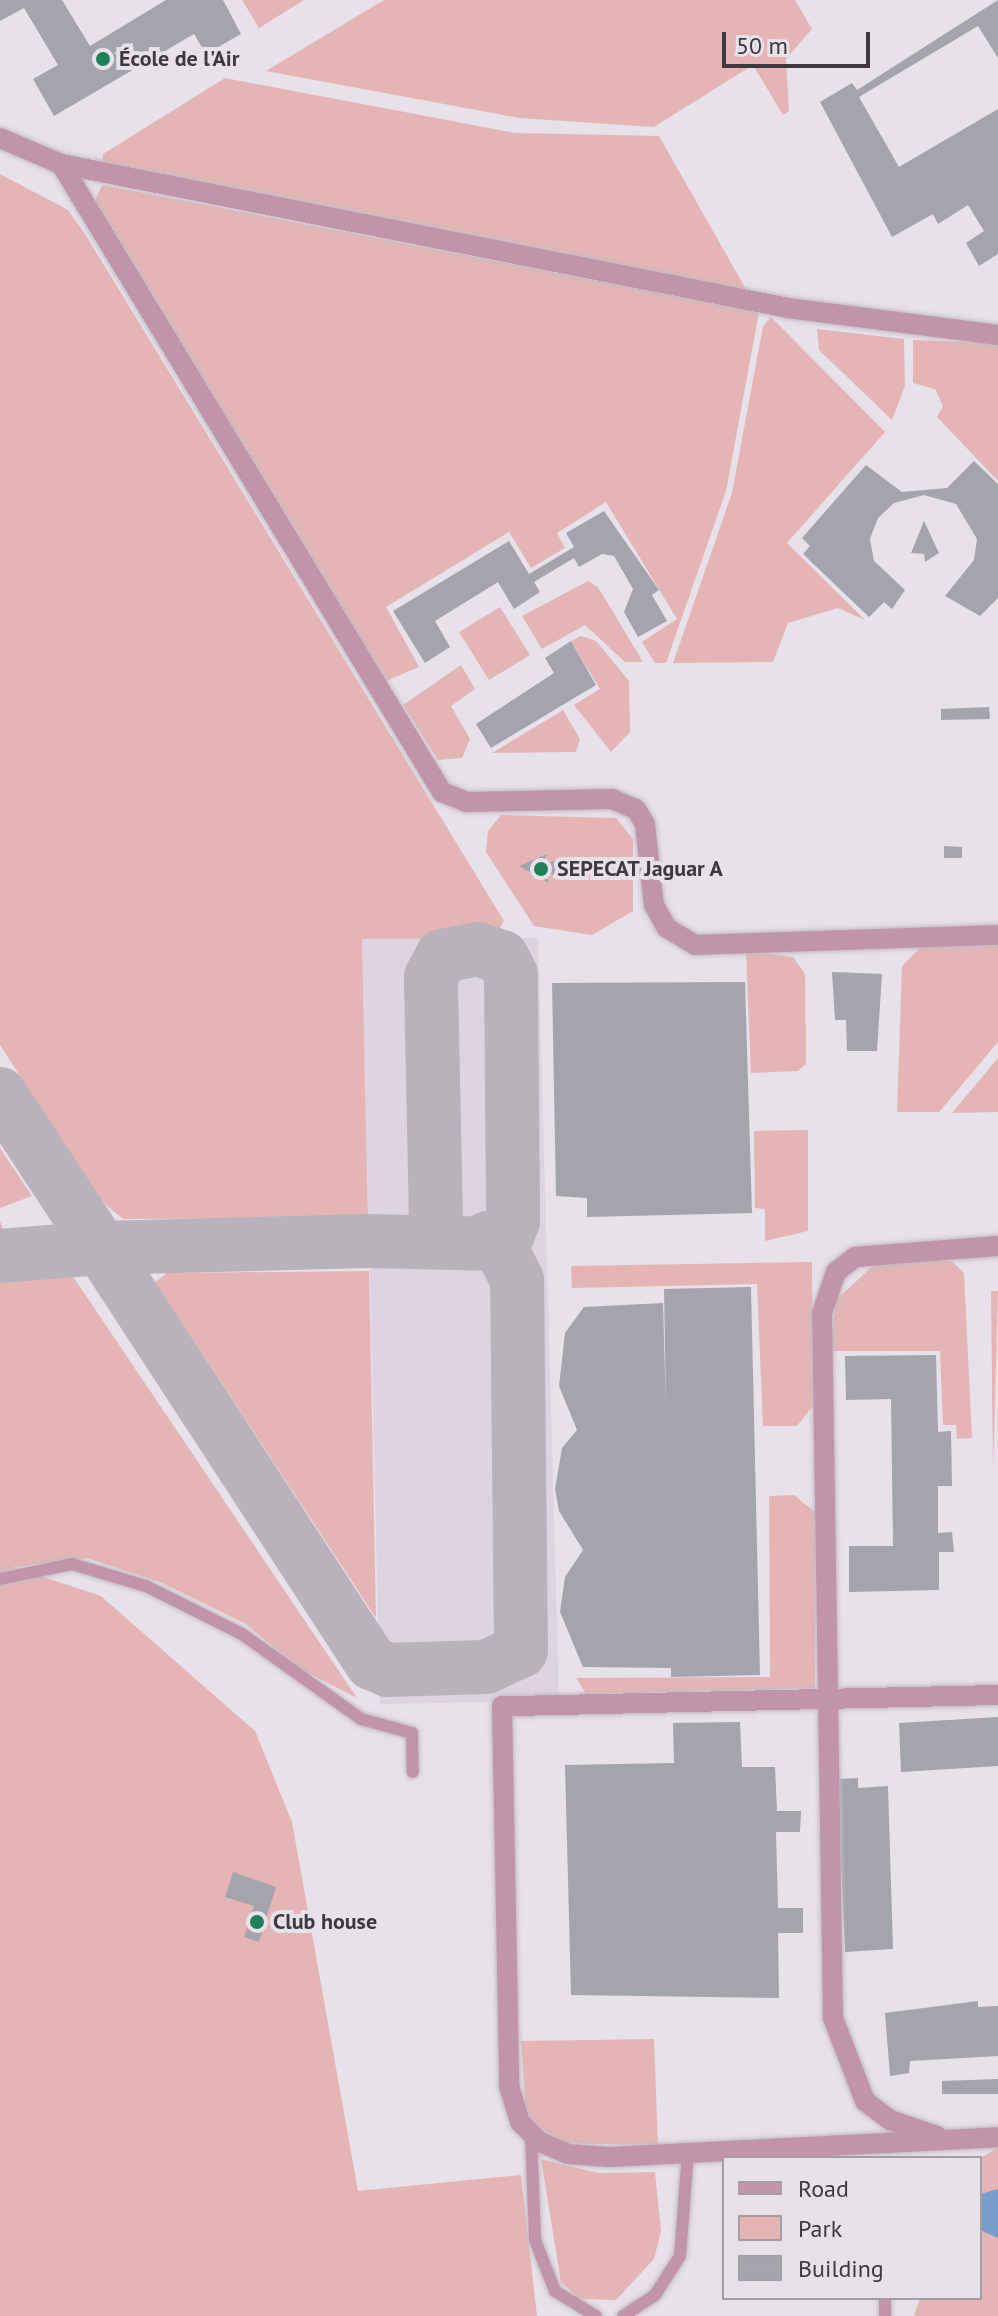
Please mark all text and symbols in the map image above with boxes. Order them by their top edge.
scale bar [726,16,874,66]
text: 50 m [736,30,788,61]
place label: École de l'Air [119,46,239,72]
marker: École de l'Air [94,50,112,68]
place label: SEPECAT Jaguar A [557,856,725,882]
marker: SEPECAT Jaguar A [532,860,550,878]
place label: Club house [273,1909,377,1935]
marker: Club house [248,1913,266,1931]
legend [722,2156,982,2300]
text: Road [798,2173,849,2204]
text: Park [798,2213,842,2244]
text: Building [798,2253,884,2284]

